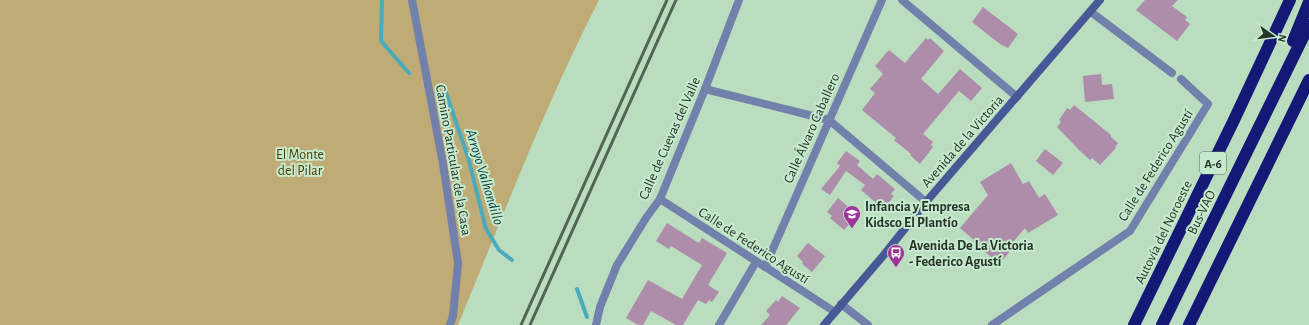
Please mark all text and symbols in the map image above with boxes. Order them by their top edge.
north arrow [1253,16,1293,56]
text: N [1276,33,1288,43]
street label: Calle Álvaro Caballero [779,70,843,186]
street label: Calle de Cuevas del Valle [637,75,703,202]
street label: Camino Particular de la Casa [433,84,473,237]
street label: Avenida de la Victoria [919,93,1007,190]
street label: Calle de Federico Agustí [1116,107,1196,224]
water label: Arroyo Valhondillo [463,126,506,227]
park label: El Monte del Pilar [276,148,324,178]
road number: A-6 [1200,152,1226,174]
street label: Autovía del Noroeste [1133,178,1195,286]
street label: Bus-VAO [1185,188,1219,237]
place label: Infancia y Empresa Kidsco El Plantío [865,200,970,230]
school or university icon: Infancia y Empresa Kidsco El Plantío [842,204,862,229]
street label: Calle de Federico Agustí [696,205,812,287]
place label: Avenida De La Victoria - Federico Agustí [909,239,1034,269]
bus stop icon: Avenida De La Victoria - Federico Agustí [886,243,906,268]

